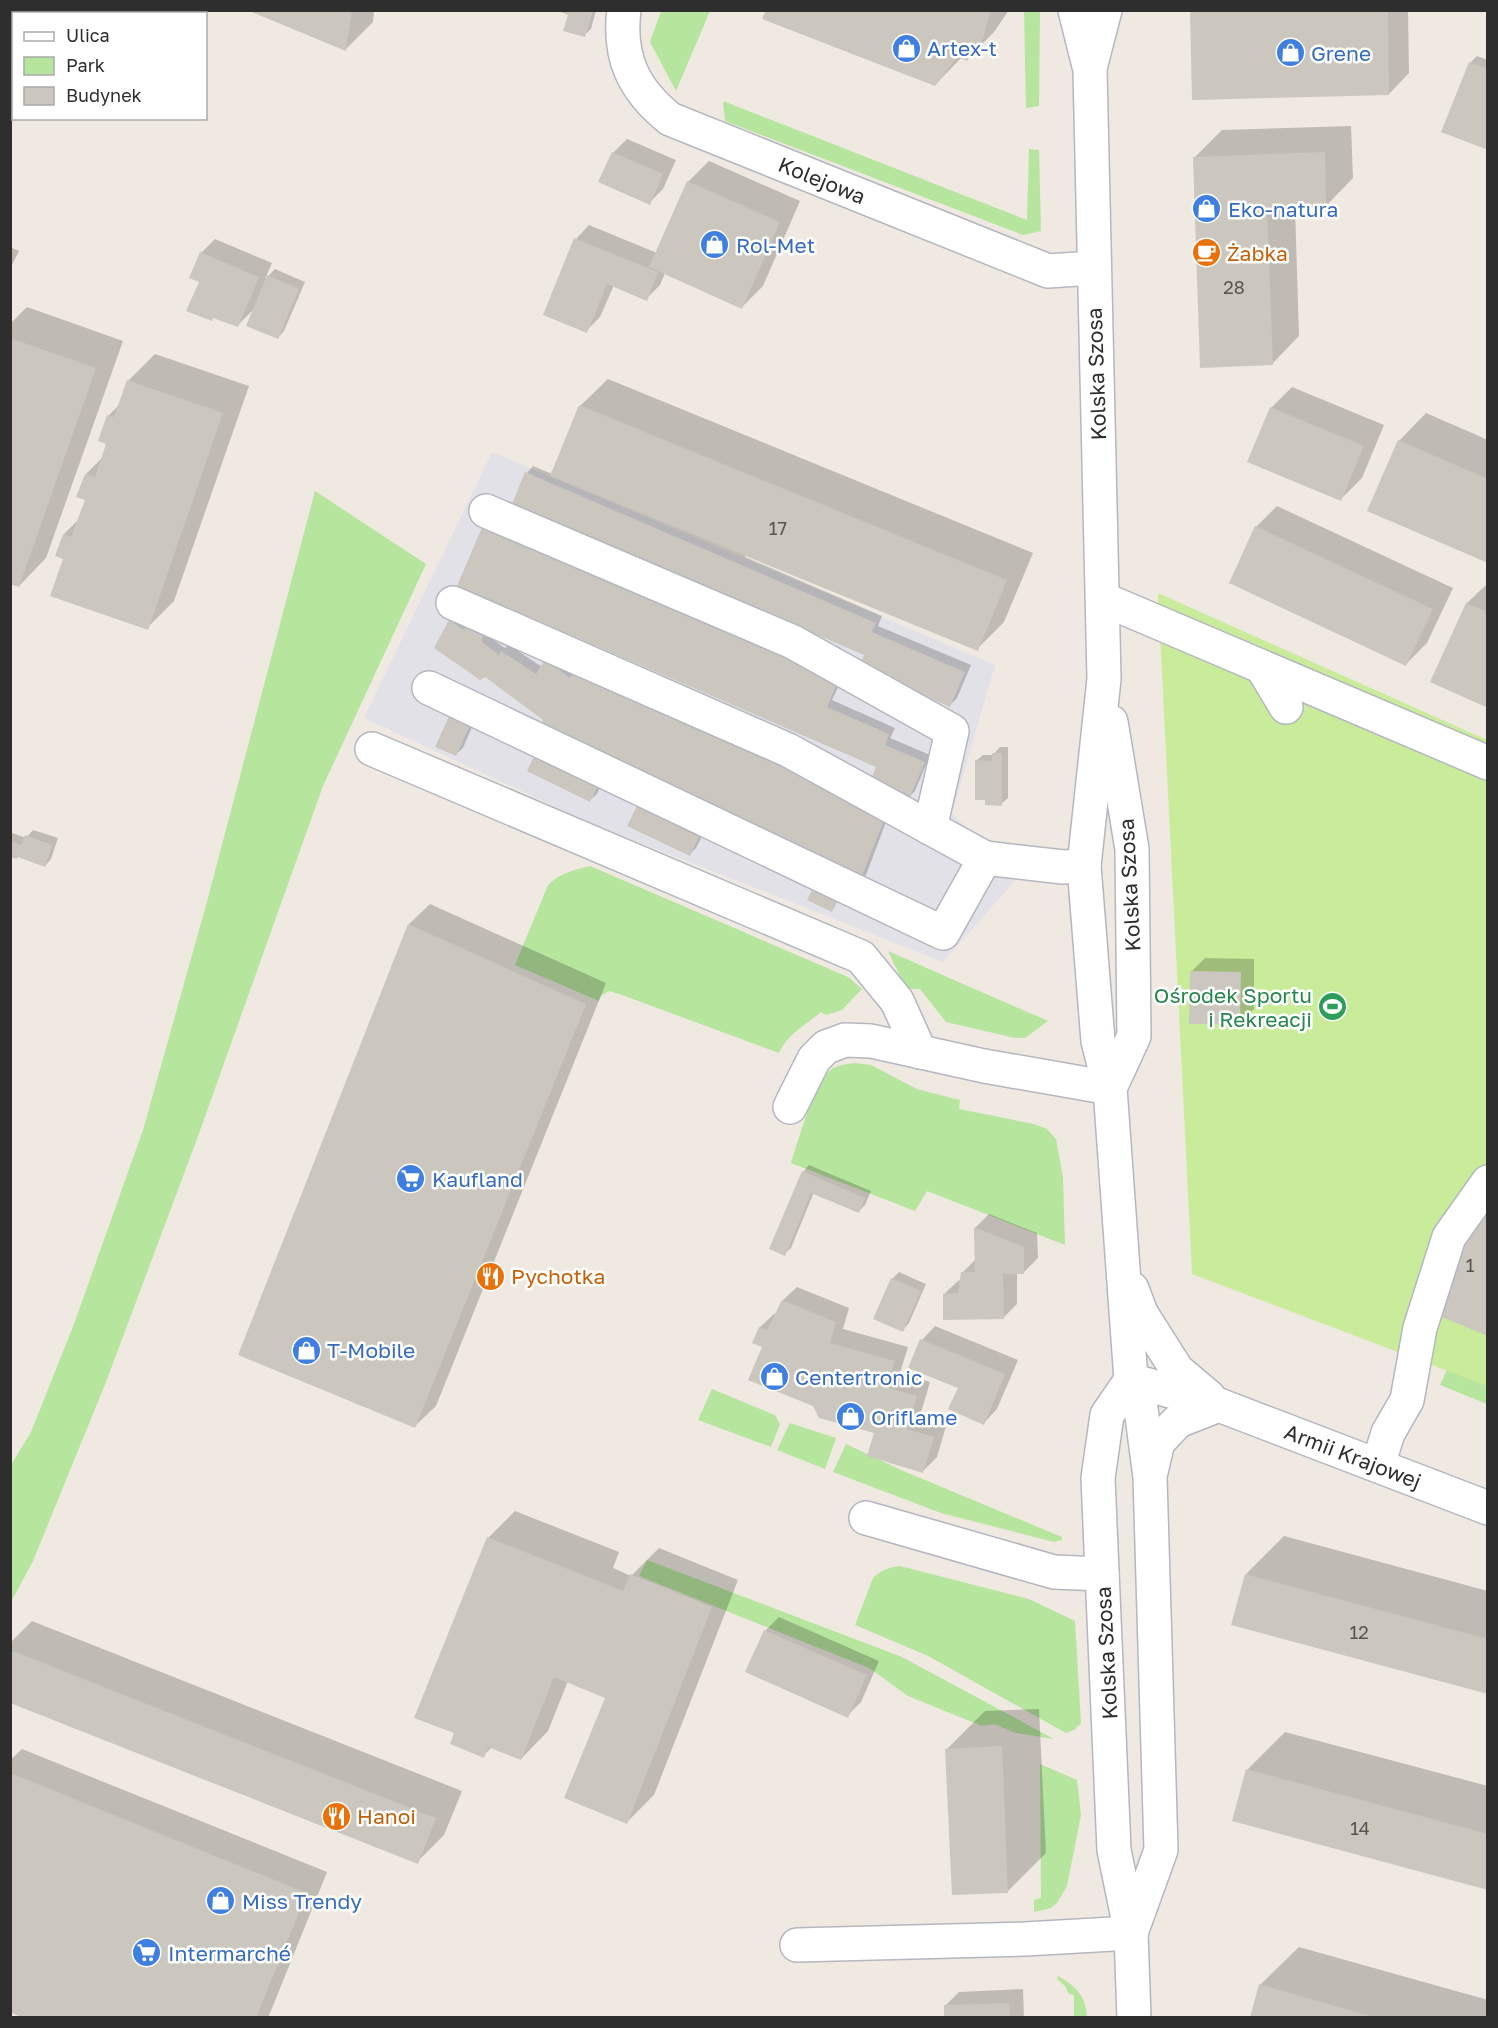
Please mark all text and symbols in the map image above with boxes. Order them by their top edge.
legend [12,12,207,120]
text: Ulica [66,24,110,46]
shop icon: Artex-t [890,32,922,64]
place label: Artex-t [927,35,997,61]
shop icon: Grene [1274,37,1306,69]
place label: Grene [1311,40,1371,66]
text: Park [66,54,105,76]
text: Budynek [66,84,142,106]
street label: Kolejowa [775,151,869,209]
shop icon: Eko-natura [1191,193,1223,225]
place label: Eko-natura [1228,196,1338,222]
shop icon: Rol-Met [699,229,731,261]
place label: Rol-Met [736,232,815,258]
cafe icon: Żabka [1190,237,1222,269]
place label: Żabka [1227,240,1288,266]
house number: 28 [1223,276,1245,298]
street label: Kolska Szosa [1081,307,1111,441]
house number: 17 [769,517,787,539]
street label: Kolska Szosa [1113,818,1145,952]
place label: Ośrodek Sportu i Rekreacji [1154,982,1312,1032]
sports icon: Ośrodek Sportu i Rekreacji [1317,991,1349,1023]
supermarket icon: Kaufland [395,1163,427,1195]
place label: Kaufland [432,1166,523,1192]
house number: 1 [1466,1254,1475,1276]
restaurant icon: Pychotka [474,1260,506,1292]
place label: Pychotka [511,1263,605,1289]
shop icon: T-Mobile [290,1334,322,1366]
place label: T-Mobile [327,1337,415,1363]
shop icon: Centertronic [758,1361,790,1393]
place label: Centertronic [795,1364,922,1390]
shop icon: Oriflame [834,1401,866,1433]
place label: Oriflame [871,1404,957,1430]
street label: Armii Krajowej [1281,1418,1425,1494]
street label: Kolska Szosa [1090,1586,1122,1720]
house number: 12 [1349,1621,1369,1643]
restaurant icon: Hanoi [320,1800,352,1832]
place label: Hanoi [357,1803,416,1829]
house number: 14 [1350,1817,1370,1839]
shop icon: Miss Trendy [205,1885,237,1917]
place label: Miss Trendy [242,1888,362,1914]
supermarket icon: Intermarché [131,1937,163,1969]
place label: Intermarché [168,1940,291,1966]

